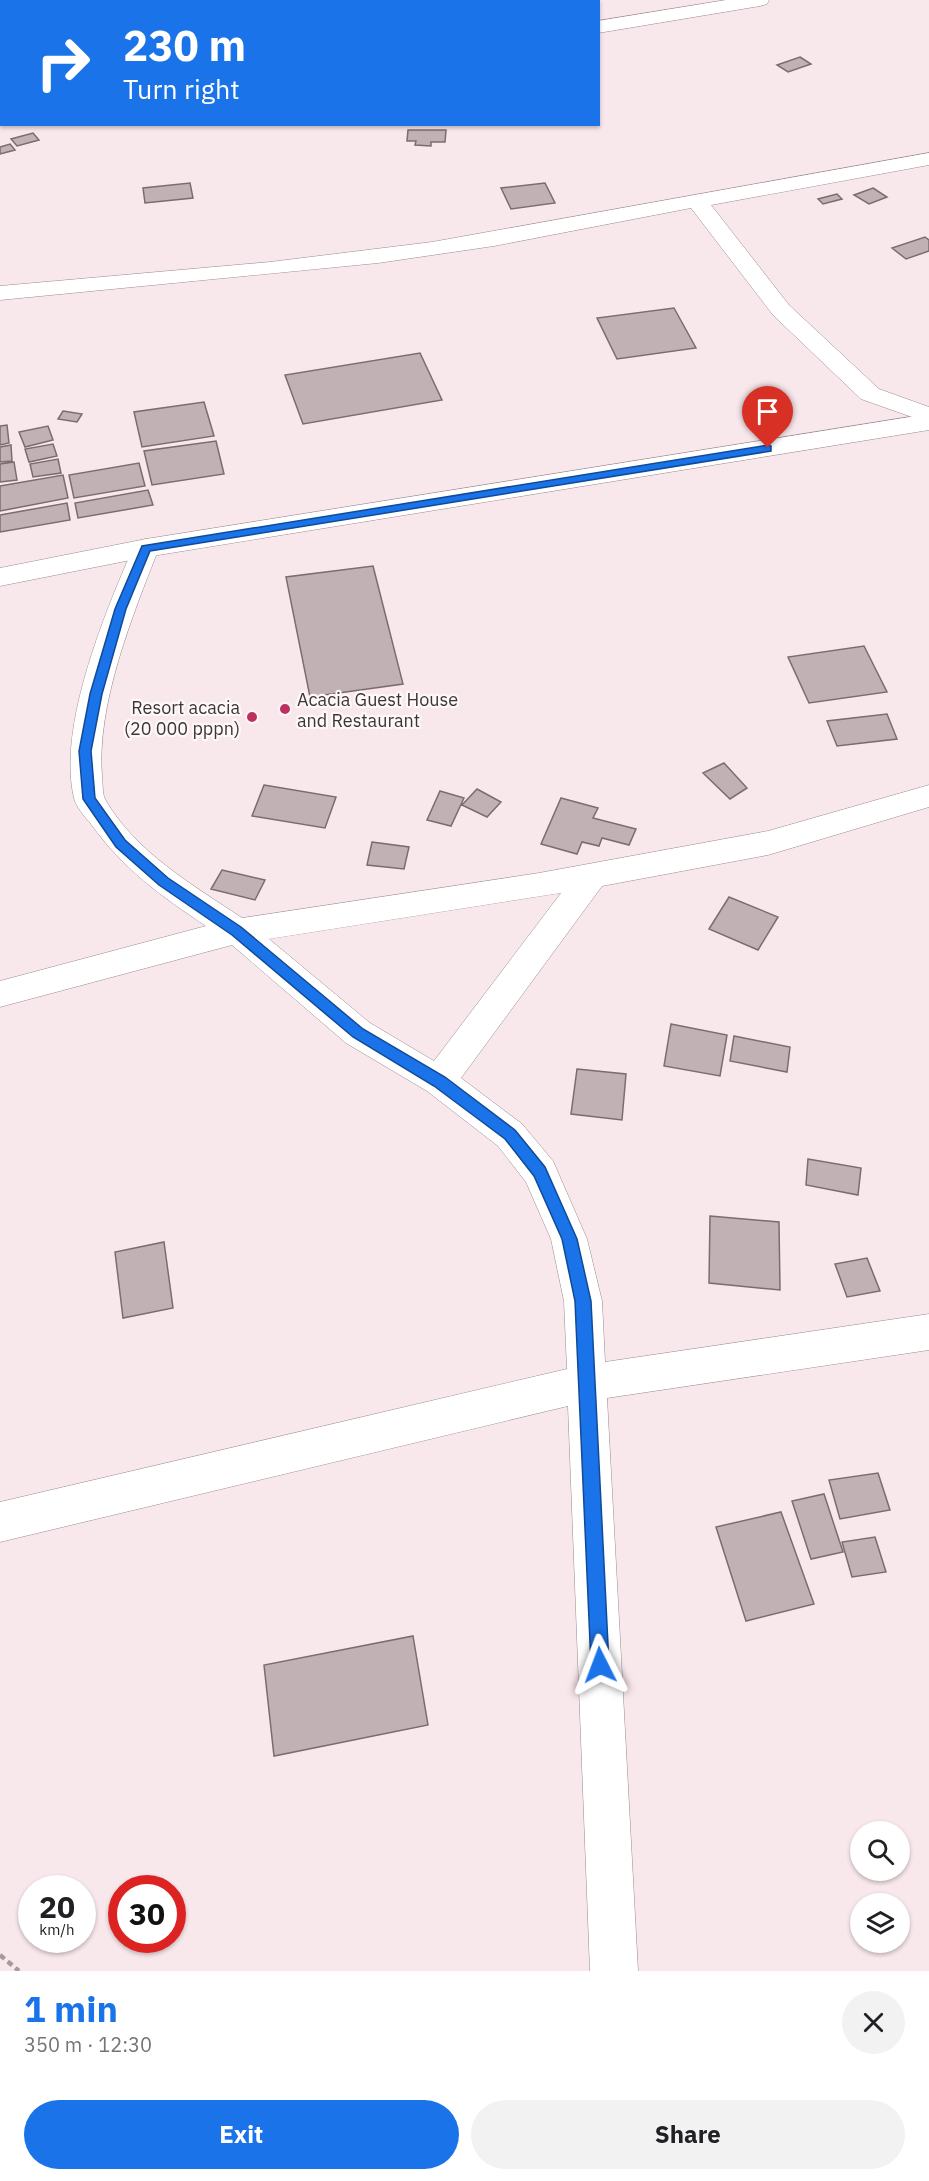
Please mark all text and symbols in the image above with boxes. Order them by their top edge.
text: 230 m [123,18,246,73]
icon: right [24,24,102,102]
text: Turn right [123,71,240,106]
pin [742,386,793,448]
icon: arrive [751,395,784,428]
place label: Acacia Guest House and Restaurant [297,688,458,732]
place label: Resort acacia (20 000 pppn) [124,696,240,740]
marker: Acacia Guest House and Restaurant [278,702,292,716]
marker: Resort acacia (20 000 pppn) [245,710,259,724]
position arrow [568,1633,632,1697]
map controls [850,1821,910,1953]
button: search [850,1821,910,1881]
speed limit sign: 30 [108,1875,186,1953]
text: 20 [39,1887,75,1926]
button: layers [850,1893,910,1953]
text: km/h [39,1920,75,1939]
text: 1 min [24,1985,118,2032]
button: close [842,1991,905,2054]
text: 350 m · 12:30 [24,2031,152,2058]
button: Exit [24,2100,459,2169]
button: Share [471,2100,905,2169]

